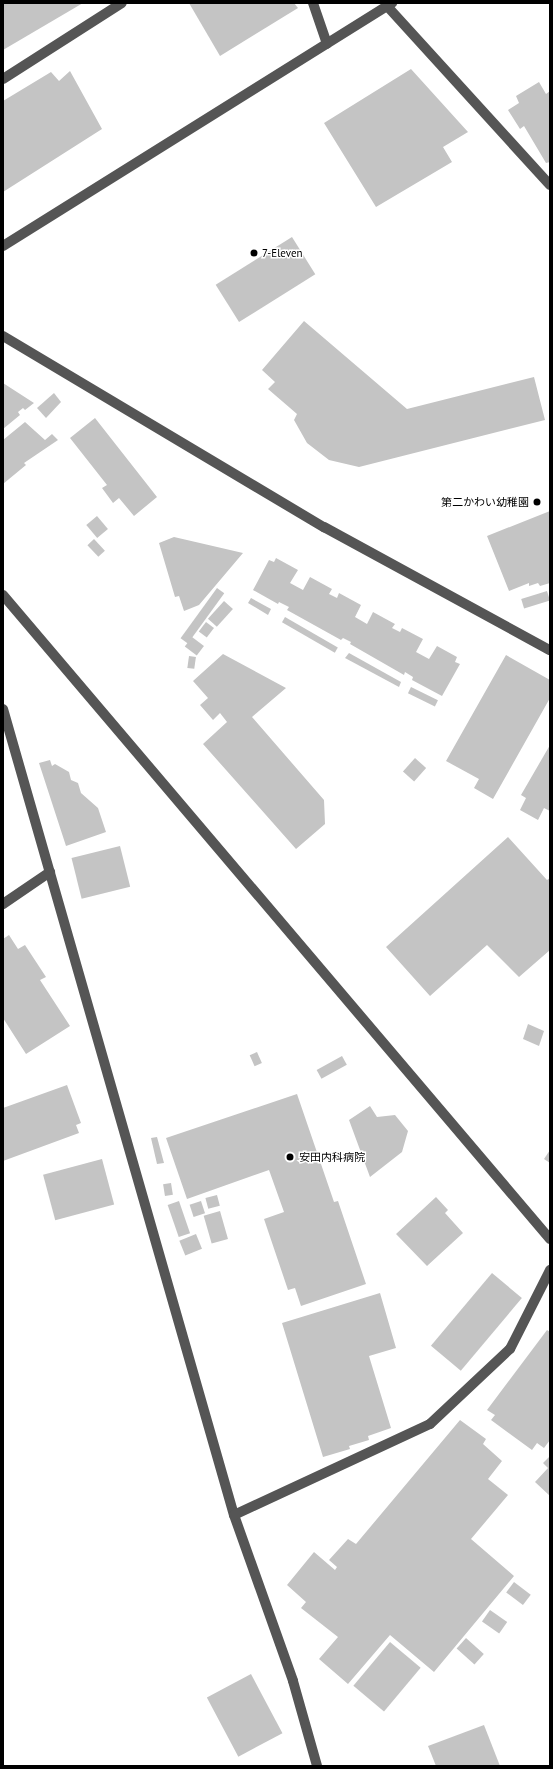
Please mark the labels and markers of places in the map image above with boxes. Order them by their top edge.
place label: 7-Eleven [262,246,302,260]
marker: 7-Eleven [249,248,259,258]
place label: 第二かわい幼稚園 [441,495,529,509]
marker: 第二かわい幼稚園 [532,497,542,507]
place label: 安田内科病院 [299,1150,365,1164]
marker: 安田内科病院 [284,1151,296,1163]

